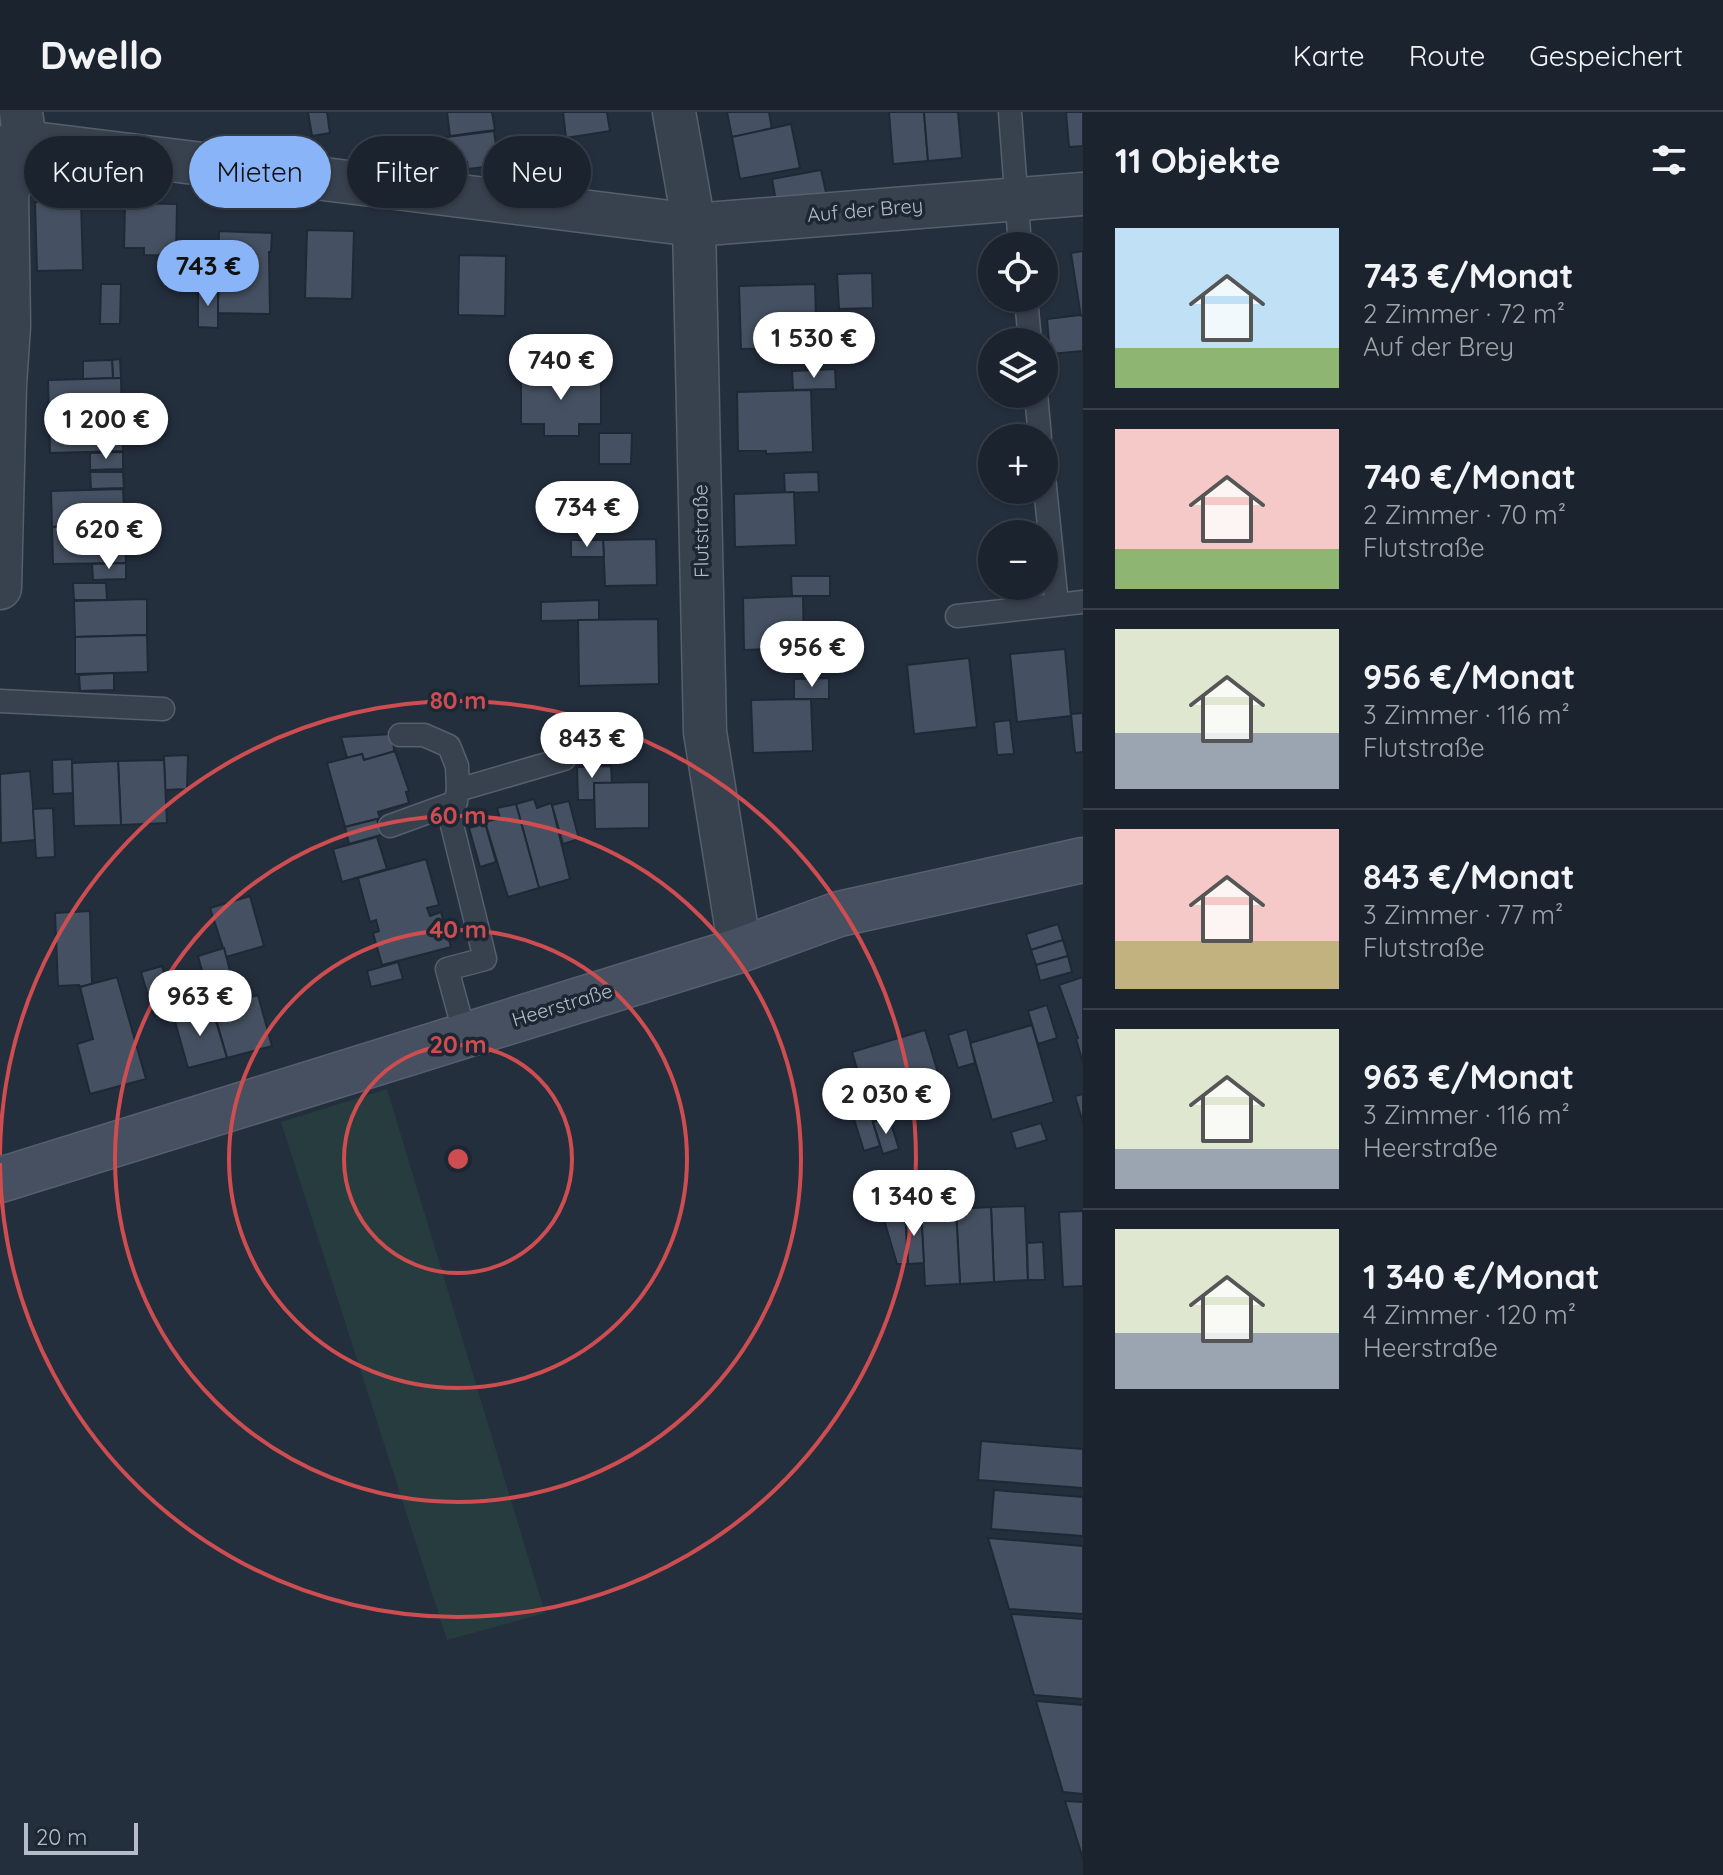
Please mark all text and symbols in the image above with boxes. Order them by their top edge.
text: Dwello [40,31,163,79]
text: Karte [1293,38,1365,73]
text: Route [1409,38,1485,73]
text: Gespeichert [1529,38,1683,73]
chip: Kaufen [24,136,173,208]
chip: Mieten [189,136,331,208]
chip: Filter [347,136,467,208]
chip: Neu [483,136,591,208]
icon: filters [1647,138,1691,182]
text: 11 Objekte [1115,139,1281,182]
street label: Auf der Brey [806,192,924,227]
map controls [978,232,1058,600]
button: locate [978,232,1058,312]
pin: 743 € [152,240,264,308]
text: 743 € [175,249,241,282]
text: 743 €/Monat [1363,254,1573,297]
icon: home [1179,260,1275,356]
text: 2 Zimmer · 72 m² [1363,297,1565,330]
pin: 1 530 € [740,312,888,380]
text: 1 530 € [771,321,857,354]
button: layers [978,328,1058,408]
text: Auf der Brey [1363,330,1514,363]
pin: 740 € [505,334,617,402]
text: 740 € [527,343,595,376]
pin: 1 200 € [32,393,180,461]
text: 1 200 € [62,402,150,435]
button: + [978,424,1058,504]
text: 740 €/Monat [1363,455,1576,498]
icon: home [1179,461,1275,557]
pin: 734 € [531,481,643,549]
street label: Flutstraße [687,484,714,578]
text: 734 € [553,490,621,523]
text: 2 Zimmer · 70 m² [1363,498,1566,531]
pin: 620 € [53,503,165,571]
text: 620 € [75,512,143,545]
button: − [978,520,1058,600]
text: Flutstraße [1363,531,1485,564]
pin: 956 € [756,621,868,689]
text: 956 € [778,630,846,663]
text: 956 €/Monat [1363,655,1575,698]
icon: home [1179,661,1275,757]
text: 80 m [430,685,486,715]
text: 3 Zimmer · 116 m² [1363,698,1570,731]
pin: 843 € [536,712,648,780]
text: 843 € [558,721,626,754]
text: Flutstraße [1363,731,1485,764]
text: 60 m [430,800,486,830]
text: 843 €/Monat [1363,855,1575,898]
icon: home [1179,861,1275,957]
text: 3 Zimmer · 77 m² [1363,898,1563,931]
text: 40 m [429,914,487,944]
text: Flutstraße [1363,931,1485,964]
pin: 963 € [144,970,256,1038]
street label: Heerstraße [509,977,615,1032]
text: 963 € [167,979,233,1012]
text: 20 m [429,1029,487,1059]
text: 963 €/Monat [1363,1055,1574,1098]
icon: home [1179,1061,1275,1157]
pin: 2 030 € [812,1068,960,1136]
text: 2 030 € [840,1077,932,1110]
text: 3 Zimmer · 116 m² [1363,1098,1570,1131]
text: Heerstraße [1363,1131,1498,1164]
centre of rings [444,1145,472,1173]
pin: 1 340 € [840,1170,988,1238]
text: 1 340 € [871,1179,957,1212]
text: 1 340 €/Monat [1363,1255,1600,1298]
icon: home [1179,1261,1275,1357]
text: 4 Zimmer · 120 m² [1363,1298,1576,1331]
text: Heerstraße [1363,1331,1498,1364]
scale bar [24,1819,138,1855]
text: 20 m [36,1823,87,1851]

